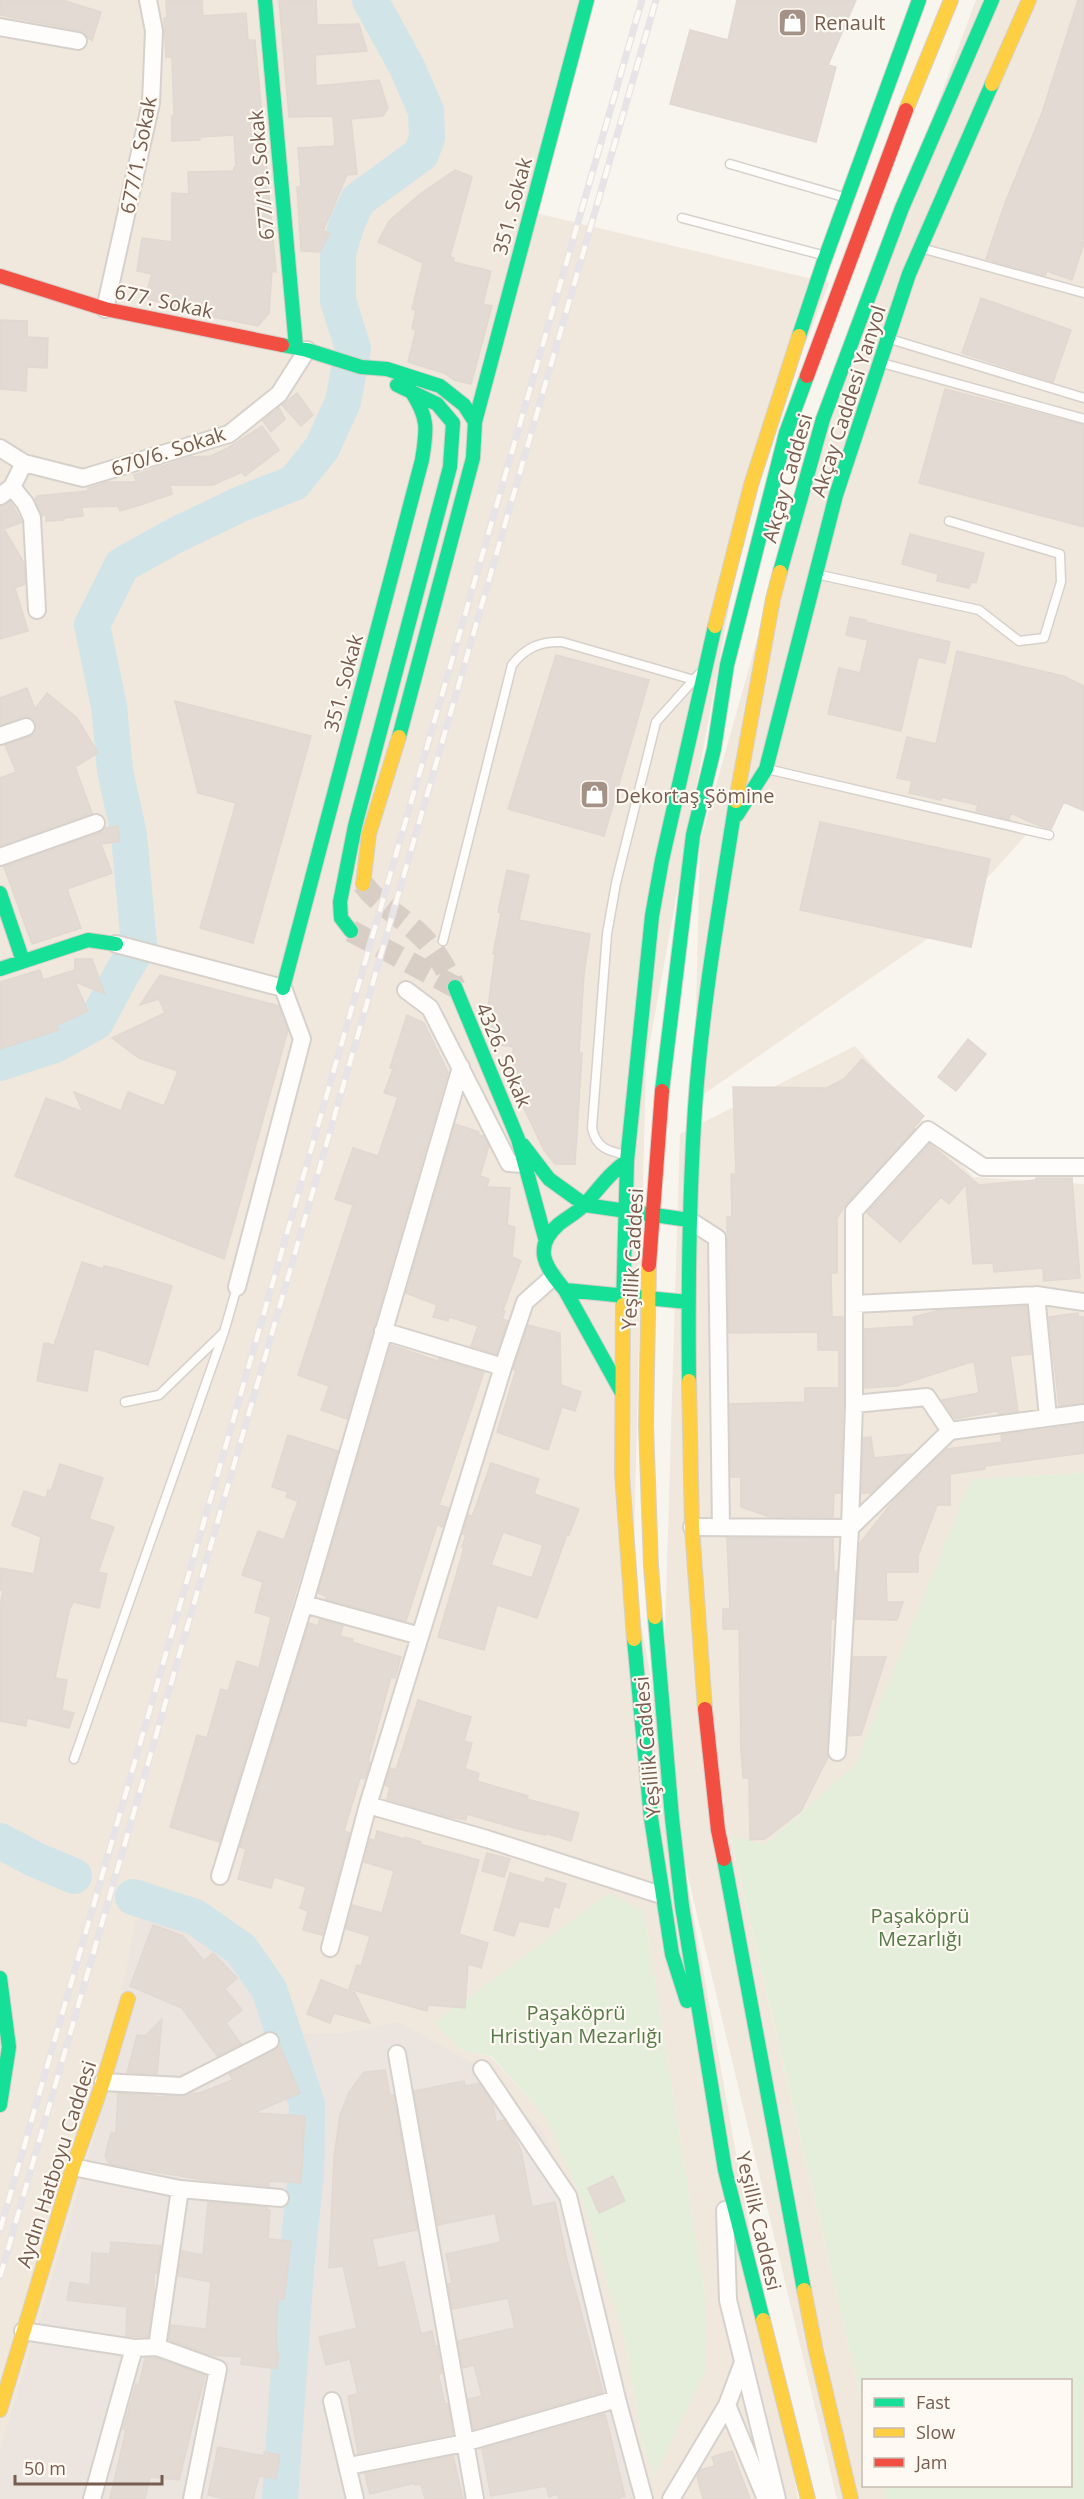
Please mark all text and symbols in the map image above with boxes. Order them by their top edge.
shop icon: Renault [777,6,809,38]
place label: Renault [814,9,885,36]
street label: 677/1. Sokak [113,94,163,216]
street label: 677/19. Sokak [242,109,280,241]
street label: 351. Sokak [486,154,538,258]
street label: 677. Sokak [112,277,216,325]
street label: Akçay Caddesi Yanyol [804,302,892,500]
street label: Akçay Caddesi [756,410,818,546]
street label: 670/6. Sokak [107,420,229,482]
street label: 351. Sokak [317,631,369,735]
shop icon: Dekortaş Şömine [578,779,610,811]
place label: Dekortaş Şömine [615,782,774,809]
street label: 4326. Sokak [470,998,538,1112]
street label: Yeşillik Caddesi [615,1187,649,1331]
street label: Yeşillik Caddesi [627,1675,667,1819]
park label: Paşaköprü Mezarlığı [870,1902,970,1952]
park label: Paşaköprü Hristiyan Mezarlığı [490,1999,662,2049]
street label: Aydın Hatboyu Caddesi [10,2057,102,2271]
street label: Yeşillik Caddesi [730,2149,788,2293]
legend [862,2379,1072,2487]
text: Fast [916,2390,950,2414]
text: Slow [916,2420,955,2444]
scale bar [15,2448,162,2486]
text: Jam [914,2450,948,2474]
text: 50 m [24,2456,66,2480]

